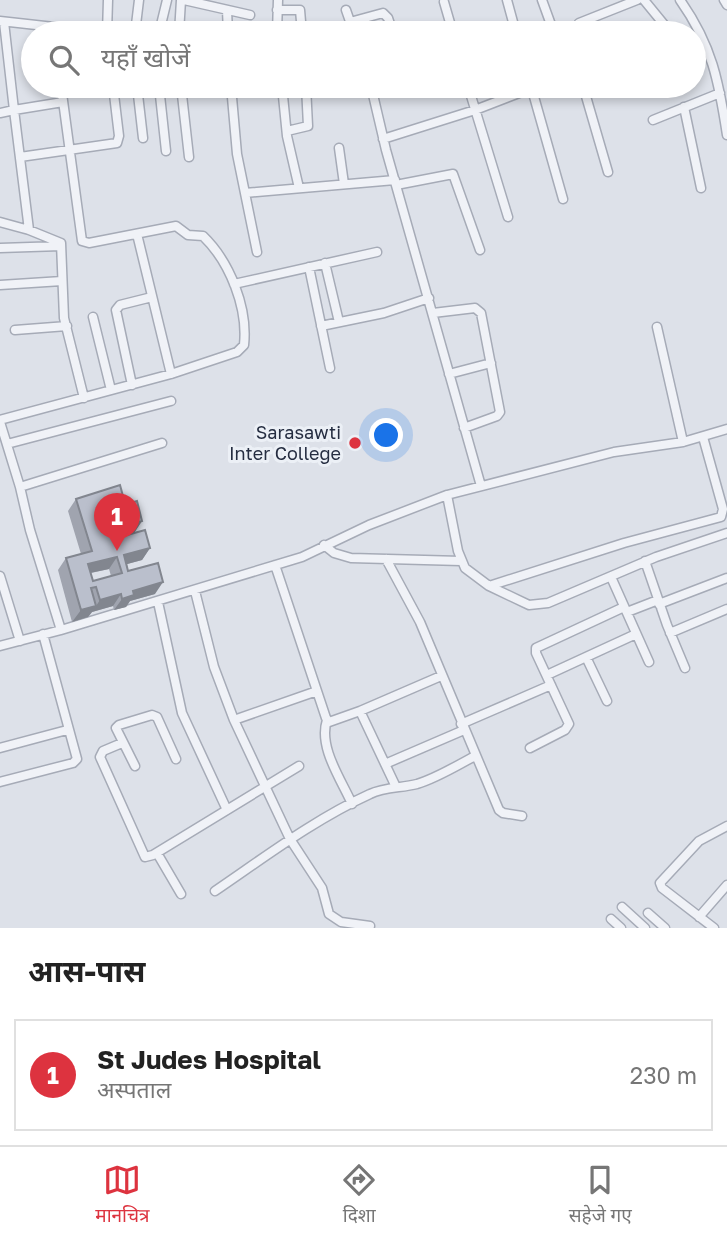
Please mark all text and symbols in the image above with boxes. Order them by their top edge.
search box [21,21,706,98]
icon: search [45,41,83,79]
text: यहाँ खोजें [101,42,190,73]
your location [369,418,403,452]
place label: Sarasawti Inter College [229,421,341,464]
marker: Sarasawti Inter College [347,435,363,451]
pin: 1 [94,493,140,551]
text: आस-पास [28,953,145,989]
text: St Judes Hospital [97,1044,321,1075]
text: 1 [47,1061,59,1089]
text: 230 m [630,1061,697,1089]
text: अस्पताल [97,1075,171,1103]
tab: मानचित्र [95,1161,150,1230]
tab: दिशा [340,1161,378,1230]
tab: सहेजे गए [569,1161,632,1230]

